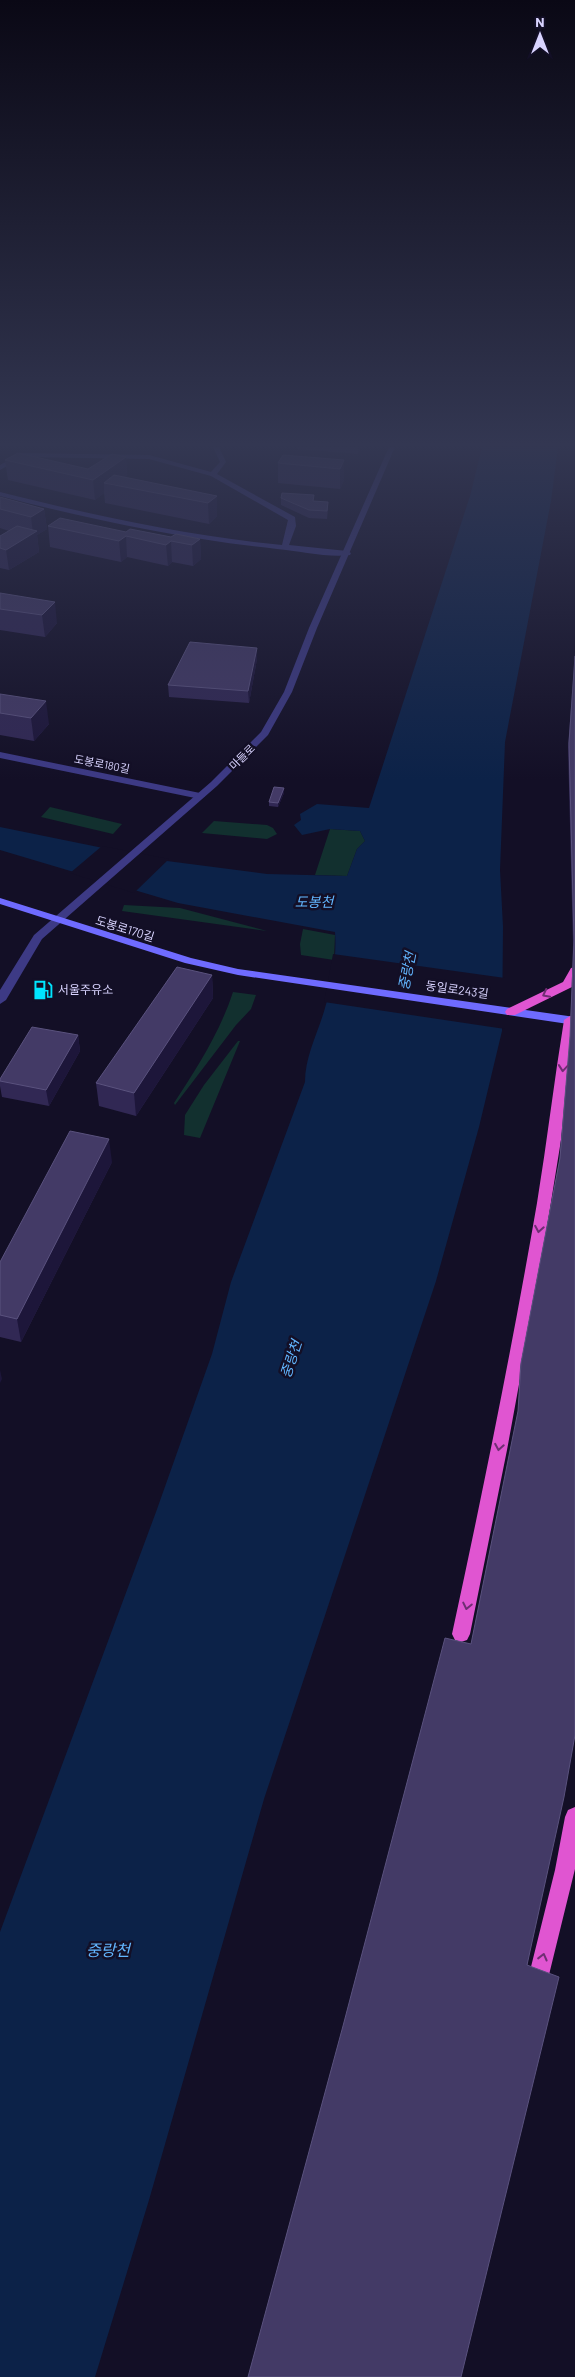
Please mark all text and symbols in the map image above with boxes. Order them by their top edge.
north arrow [515,10,565,60]
text: N [535,13,545,30]
street label: 마들로 [226,741,257,772]
street label: 도봉로180길 [73,752,131,775]
water label: 도봉천 [295,893,334,910]
street label: 도봉로170길 [94,912,156,944]
water label: 중랑천 [394,949,419,991]
street label: 동일로243길 [425,978,490,1000]
fuel station icon: 서울주유소 [32,979,54,1001]
place label: 서울주유소 [58,982,113,996]
one-way arrow [542,988,551,998]
one-way arrow [558,1065,569,1073]
one-way arrow [534,1225,544,1233]
water label: 중랑천 [276,1337,305,1380]
one-way arrow [495,1442,505,1451]
one-way arrow [462,1601,473,1610]
water label: 중랑천 [86,1940,132,1959]
one-way arrow [537,1953,548,1962]

